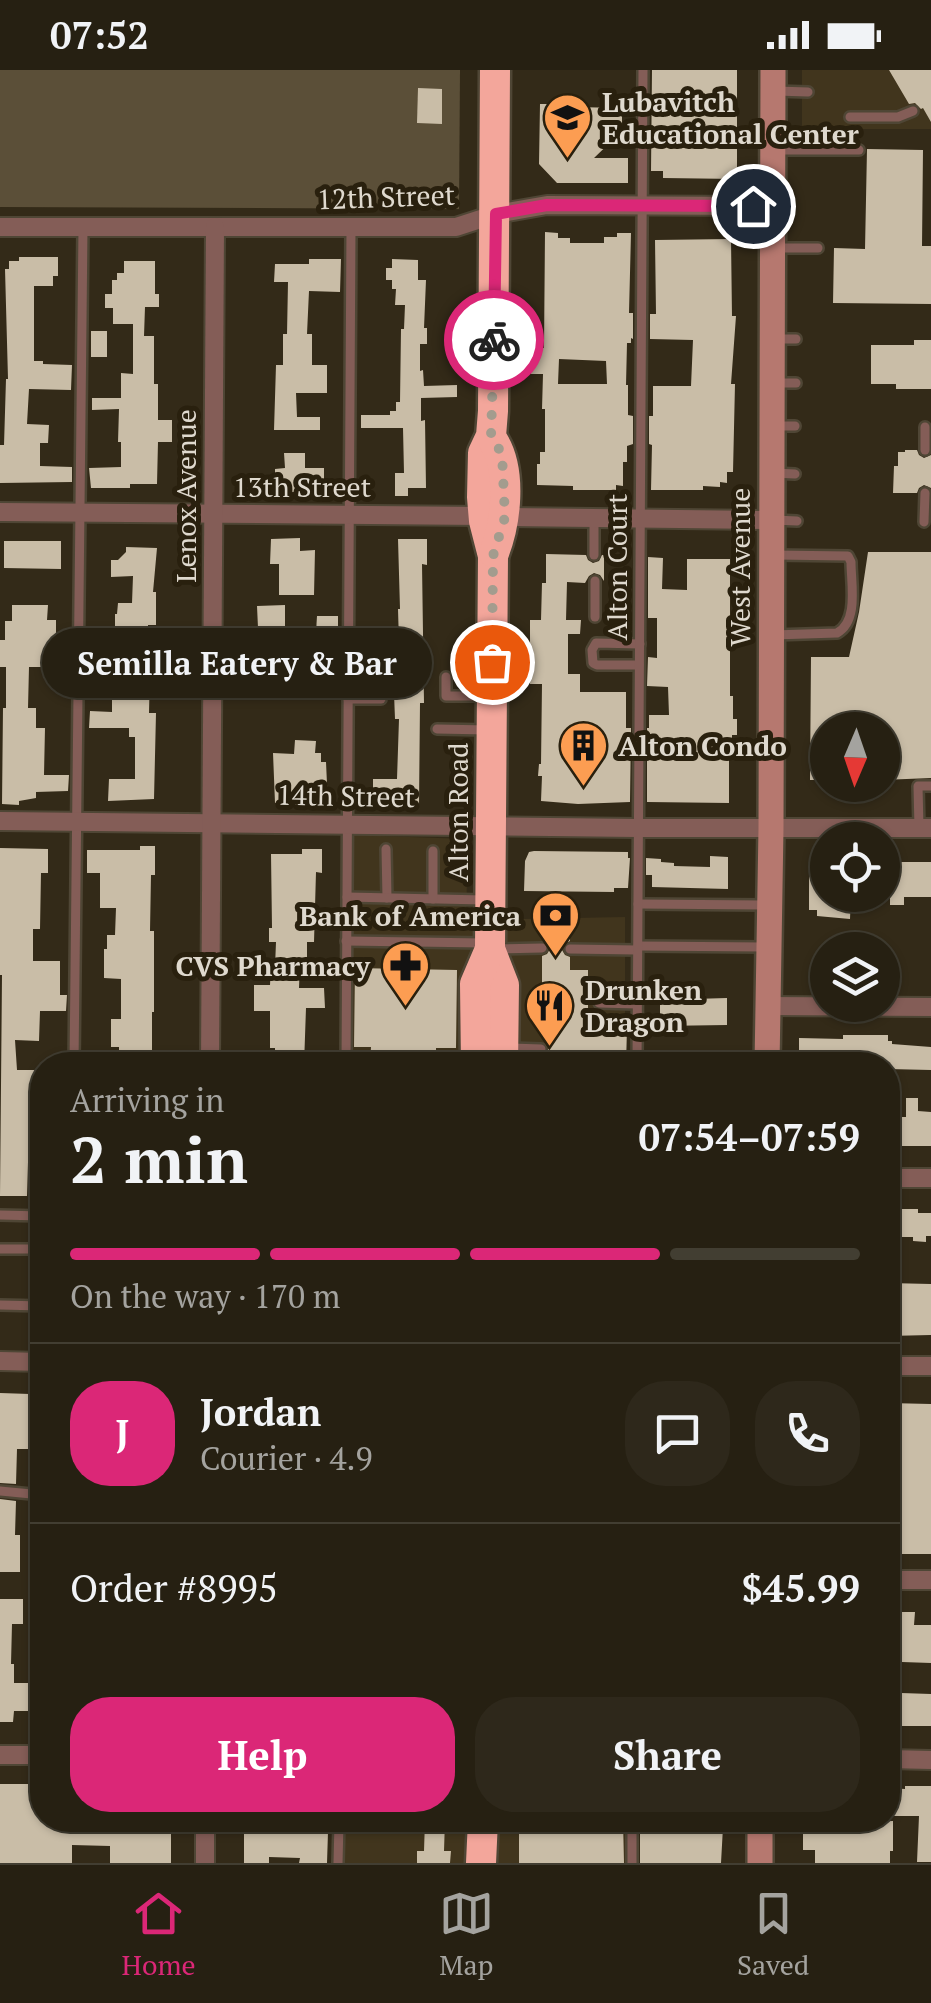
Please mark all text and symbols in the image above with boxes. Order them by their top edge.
text: 07:52 [50,10,149,60]
place label: Lubavitch Educational Center [602,83,859,152]
school or university icon: Lubavitch Educational Center [541,92,593,160]
pin [711,164,796,249]
street label: 12th Street [316,176,456,217]
icon: home [726,179,781,234]
courier [444,290,544,390]
icon: bike [467,313,522,368]
street label: Lenox Avenue [167,409,204,583]
street label: 13th Street [233,468,372,505]
street label: West Avenue [721,488,758,646]
street label: Alton Court [598,493,635,640]
pin [450,620,535,705]
callout: Semilla Eatery & Bar [42,627,432,697]
icon: bag [465,635,520,690]
text: Semilla Eatery & Bar [77,642,397,684]
north arrow [810,712,900,802]
map controls [810,712,900,1022]
building icon: Alton Condo [557,720,609,788]
place label: Alton Condo [618,727,787,764]
street label: Alton Road [439,742,476,882]
street label: 14th Street [277,776,416,815]
button: locate [810,822,900,912]
bank icon: Bank of America [530,890,582,958]
place label: Bank of America [299,897,521,934]
button: layers [810,932,900,1022]
pharmacy icon: CVS Pharmacy [379,940,431,1008]
place label: CVS Pharmacy [176,947,371,984]
place label: Drunken Dragon [585,971,702,1040]
restaurant icon: Drunken Dragon [524,980,576,1048]
text: Arriving in [70,1079,224,1121]
text: 07:54–07:59 [638,1112,860,1162]
text: 2 min [70,1115,248,1202]
text: On the way · 170 m [70,1275,340,1317]
button: chat [625,1381,730,1486]
button: phone [755,1381,860,1486]
text: Jordan [200,1387,321,1437]
text: J [116,1408,129,1458]
text: Courier · 4.9 [200,1437,372,1479]
text: Order #8995 [70,1563,278,1613]
text: $45.99 [741,1563,860,1613]
button: Help [70,1697,455,1812]
button: Share [475,1697,860,1812]
tab: Home [122,1886,196,1983]
tab: Map [439,1886,494,1983]
tab: Saved [737,1886,809,1983]

